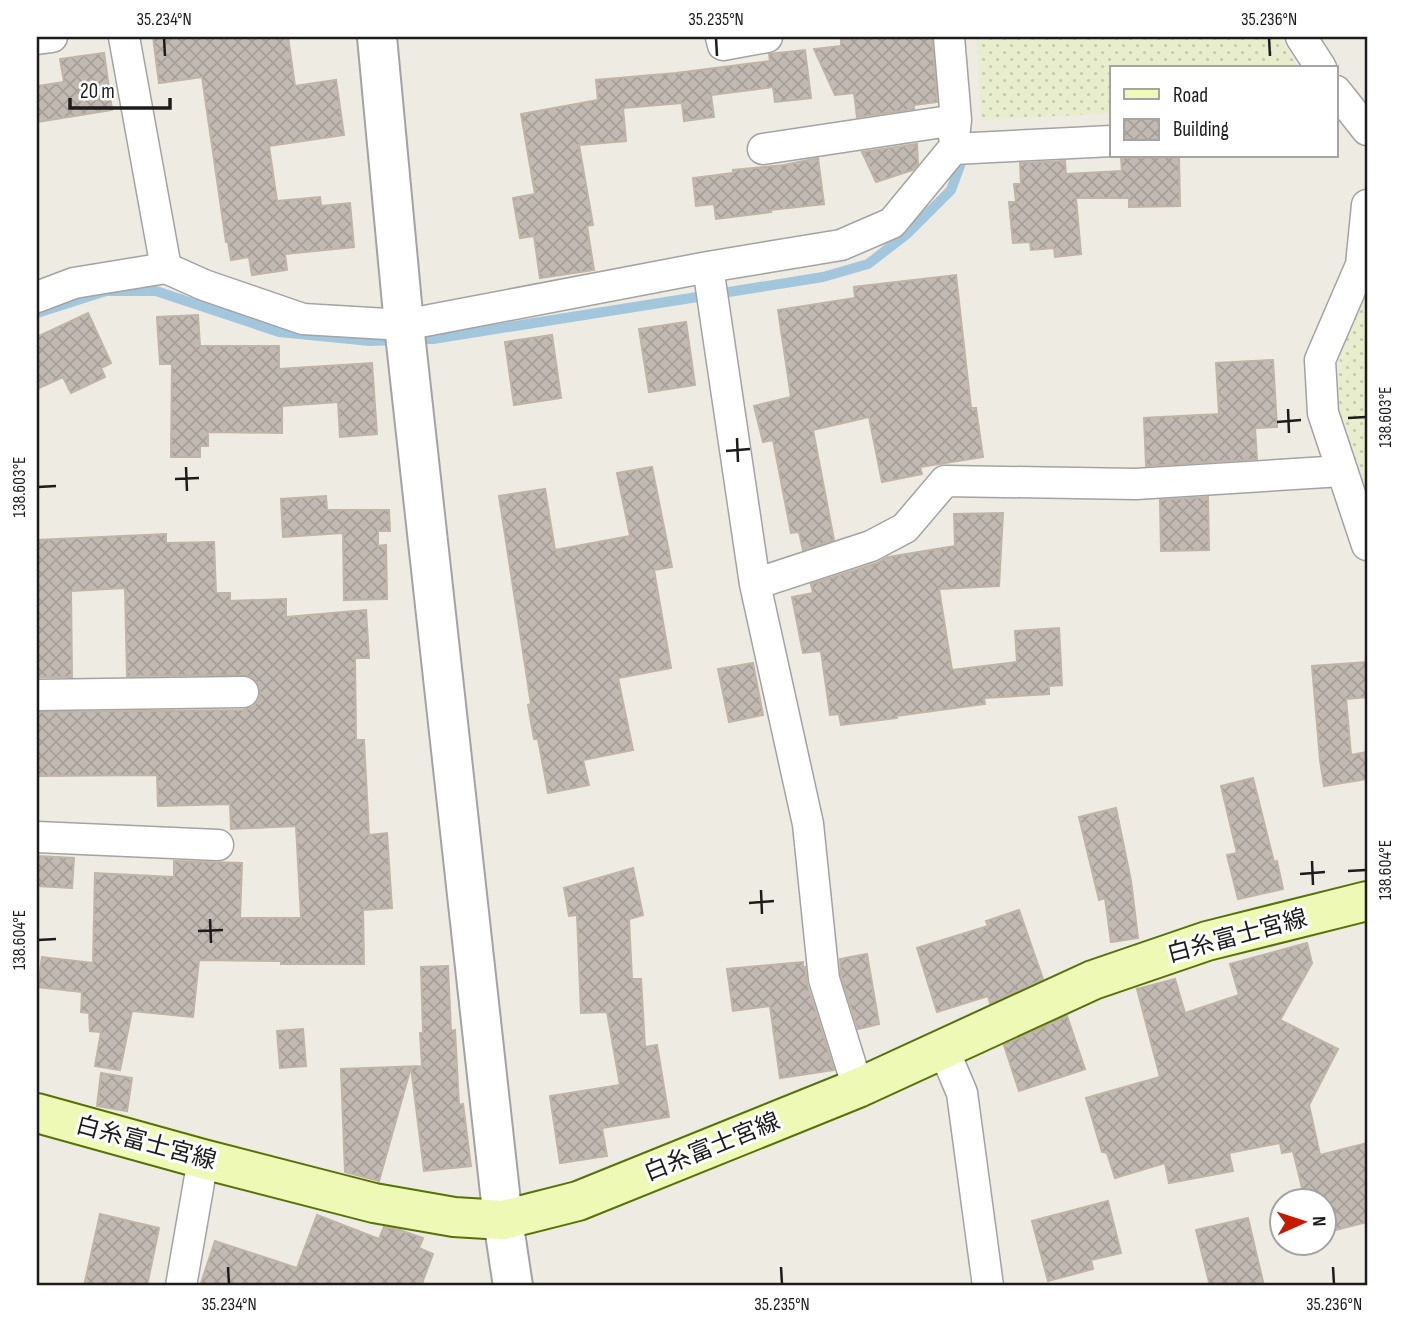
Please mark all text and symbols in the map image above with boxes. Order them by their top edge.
text: 35.234°N [136,9,192,30]
text: 35.235°N [688,9,744,30]
text: 35.236°N [1241,9,1297,30]
scale bar [70,66,170,110]
legend [1110,66,1338,158]
text: 20 m [80,79,115,104]
text: Road [1173,83,1208,108]
text: Building [1173,117,1229,142]
text: 138.603°E [1375,387,1396,447]
text: 138.603°E [9,457,30,517]
text: 138.604°E [1375,840,1396,900]
street label: 白糸富士宮線 [1164,903,1310,969]
text: 138.604°E [9,910,30,970]
street label: 白糸富士宮線 [640,1107,784,1187]
street label: 白糸富士宮線 [73,1110,219,1176]
north arrow [1268,1186,1338,1256]
text: N [1307,1216,1330,1227]
text: 35.234°N [201,1294,257,1315]
text: 35.235°N [754,1294,810,1315]
text: 35.236°N [1306,1294,1362,1315]

